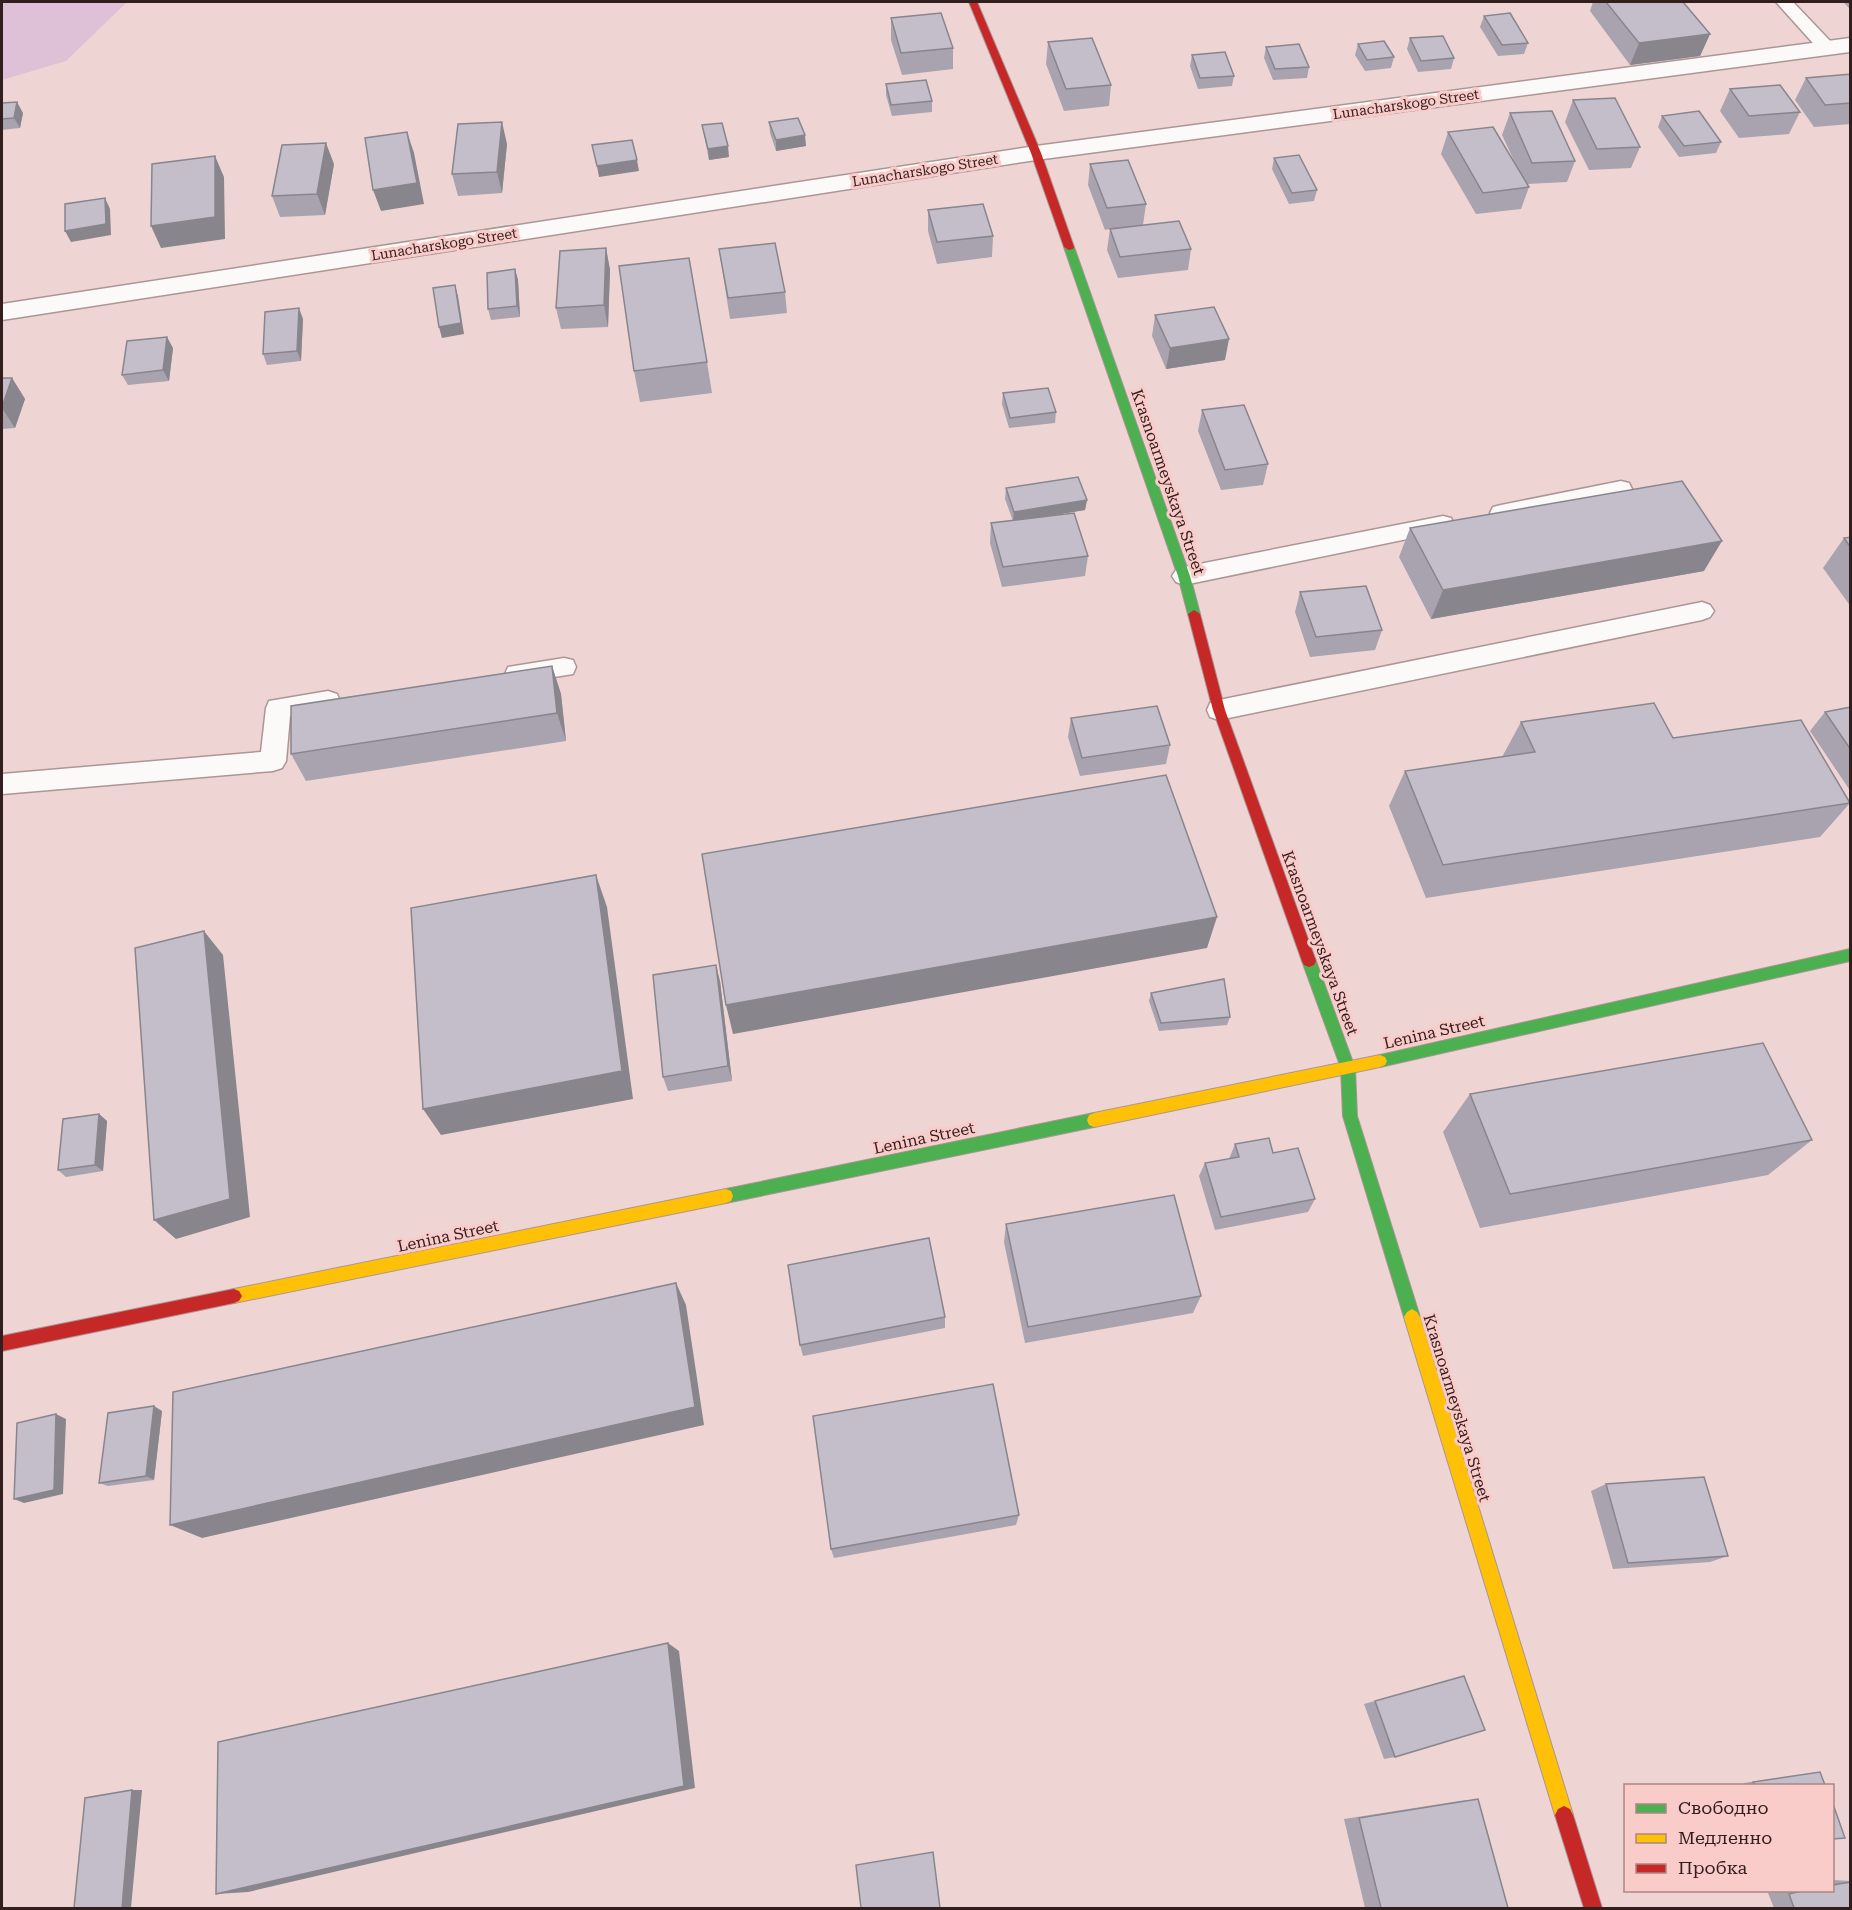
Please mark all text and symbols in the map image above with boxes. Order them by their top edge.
street label: Lunacharskogo Street [1332,86,1480,122]
street label: Lunacharskogo Street [851,151,999,189]
street label: Lunacharskogo Street [370,225,518,263]
street label: Krasnoarmeyskaya Street [1127,387,1209,577]
street label: Krasnoarmeyskaya Street [1278,848,1362,1038]
street label: Lenina Street [1382,1011,1486,1053]
street label: Lenina Street [872,1118,976,1158]
street label: Lenina Street [396,1216,500,1256]
street label: Krasnoarmeyskaya Street [1419,1312,1495,1504]
legend [1624,1784,1834,1892]
text: Свободно [1678,1797,1768,1818]
text: Медленно [1678,1827,1772,1848]
text: Пробка [1678,1857,1747,1878]

